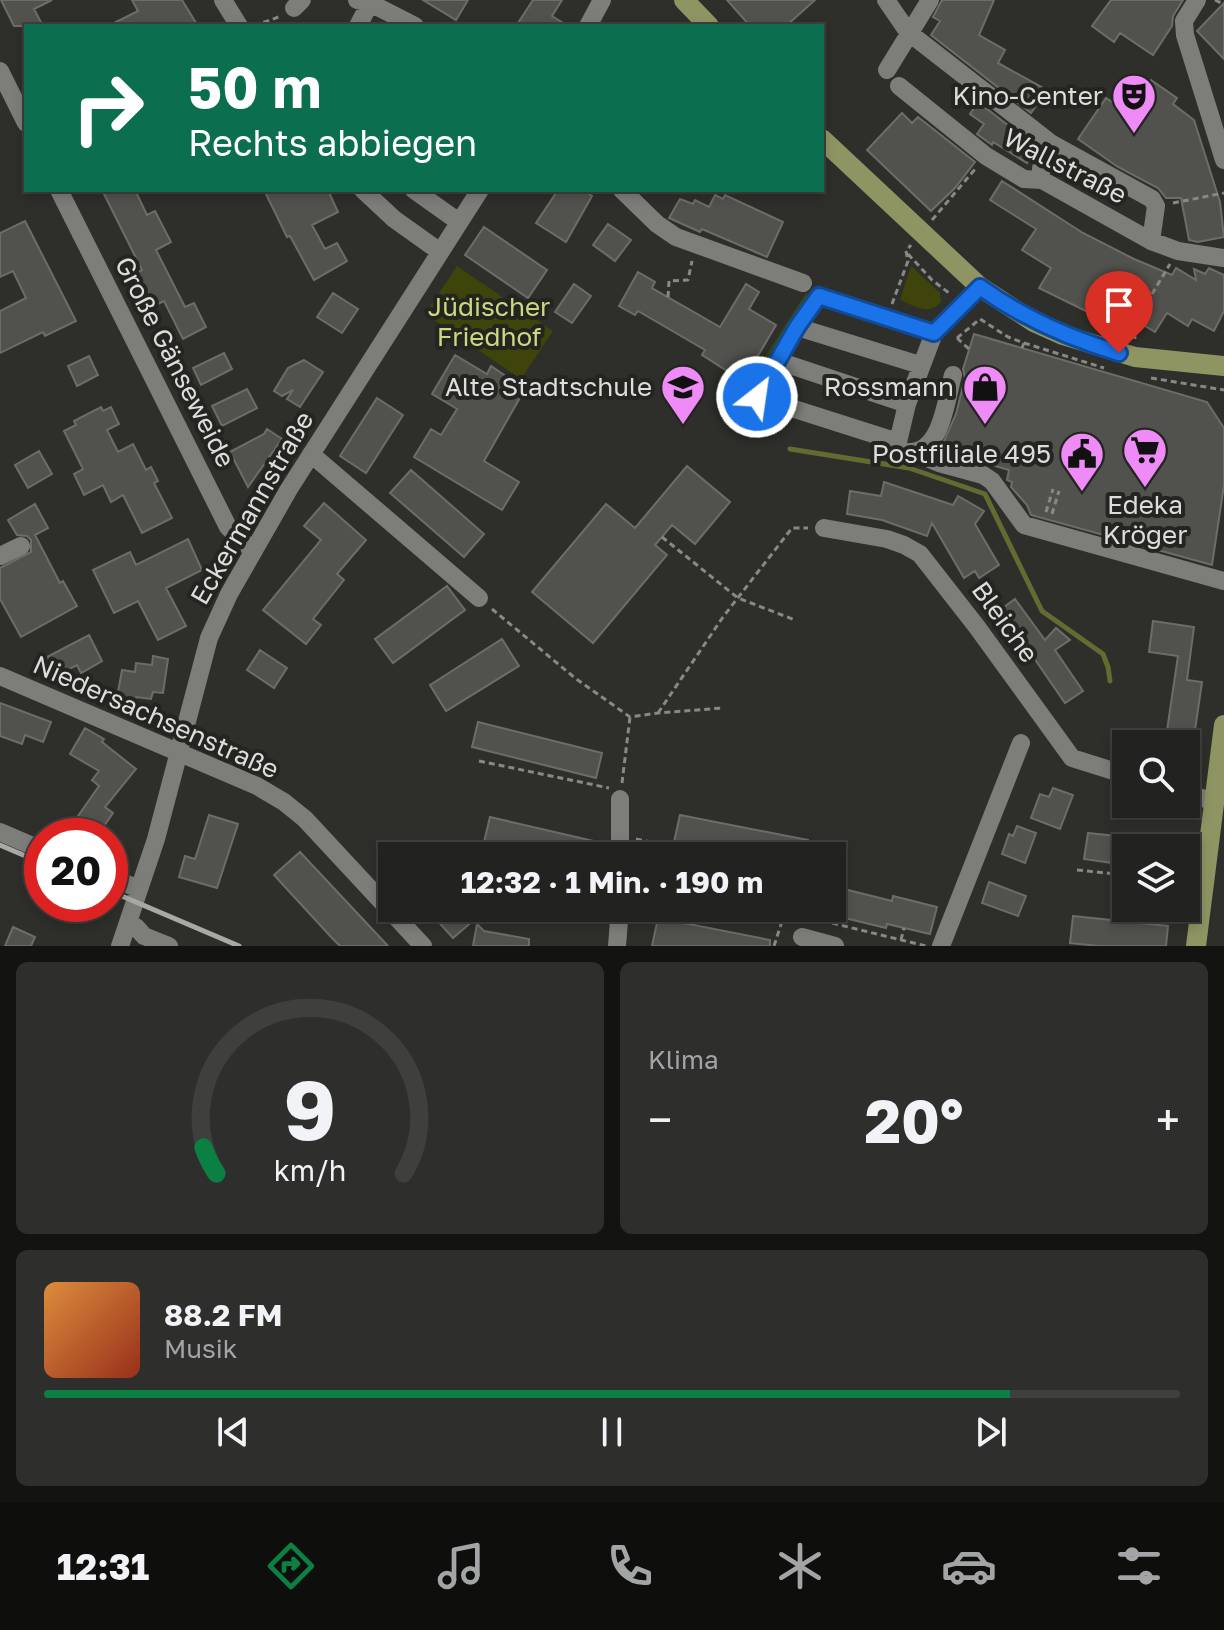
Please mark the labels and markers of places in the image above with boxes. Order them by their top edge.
theatre icon: Kino-Center [1110,72,1158,135]
place label: Kino-Center [953,80,1103,111]
pin [1085,271,1153,353]
school or university icon: Alte Stadtschule [659,363,707,426]
shop icon: Rossmann [961,363,1009,426]
place label: Alte Stadtschule [445,371,652,402]
place label: Rossmann [824,371,954,402]
supermarket icon: Edeka Kröger [1121,426,1169,489]
public building icon: Postfiliale 495 [1058,430,1106,493]
place label: Postfiliale 495 [872,438,1051,469]
place label: Edeka Kröger [1103,489,1187,550]

